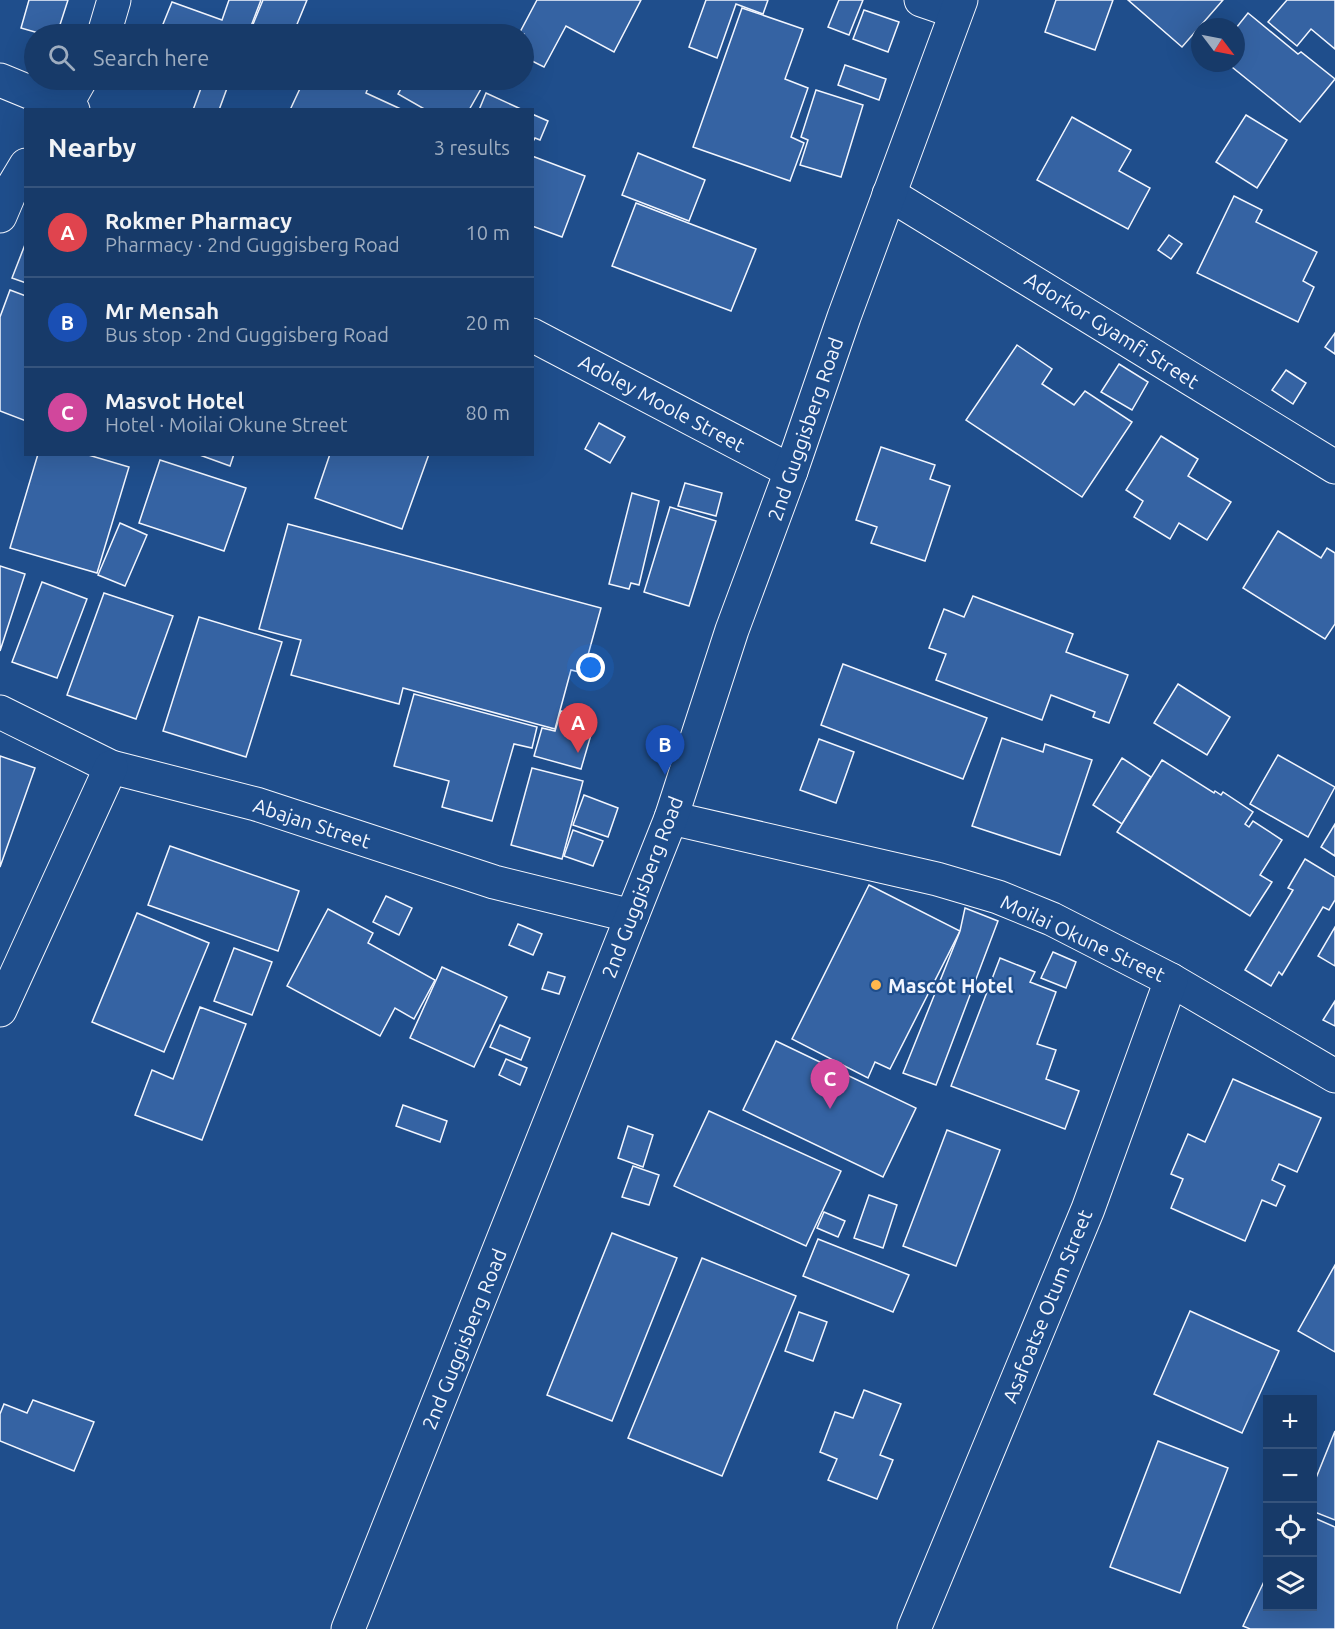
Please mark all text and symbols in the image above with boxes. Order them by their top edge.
north arrow [1191,18,1245,72]
search box [24,24,534,90]
icon: search [45,41,78,74]
text: Search here [93,45,209,70]
text: Nearby [48,133,136,162]
text: 3 results [434,136,510,159]
text: Rokmer Pharmacy [105,208,292,233]
text: A [60,221,75,244]
text: 10 m [466,221,510,244]
text: Pharmacy · 2nd Guggisberg Road [105,233,400,256]
street label: Adorkor Gyamfi Street [1021,267,1203,393]
text: Mr Mensah [105,298,219,323]
text: B [61,311,74,334]
text: 20 m [466,311,510,334]
text: Bus stop · 2nd Guggisberg Road [105,323,389,346]
street label: 2nd Guggisberg Road [763,334,847,524]
street label: Adoley Moole Street [575,350,749,456]
text: Masvot Hotel [105,388,244,413]
text: C [61,401,74,424]
text: 80 m [466,401,510,424]
text: Hotel · Moilai Okune Street [105,413,348,436]
your location [576,653,605,682]
pin: A [558,704,598,753]
pin: B [646,726,684,775]
street label: Abajan Street [250,793,374,853]
street label: 2nd Guggisberg Road [597,793,687,981]
street label: Moilai Okune Street [997,890,1169,986]
place label: Mascot Hotel [888,974,1013,997]
marker: Mascot Hotel [869,978,883,992]
pin: C [810,1060,850,1109]
street label: Asafoatse Otum Street [998,1206,1096,1406]
street label: 2nd Guggisberg Road [417,1245,511,1433]
map controls [1263,1395,1317,1611]
button: + [1263,1395,1317,1449]
button: − [1263,1449,1317,1503]
button: locate [1263,1503,1317,1557]
button: layers [1263,1557,1317,1611]

